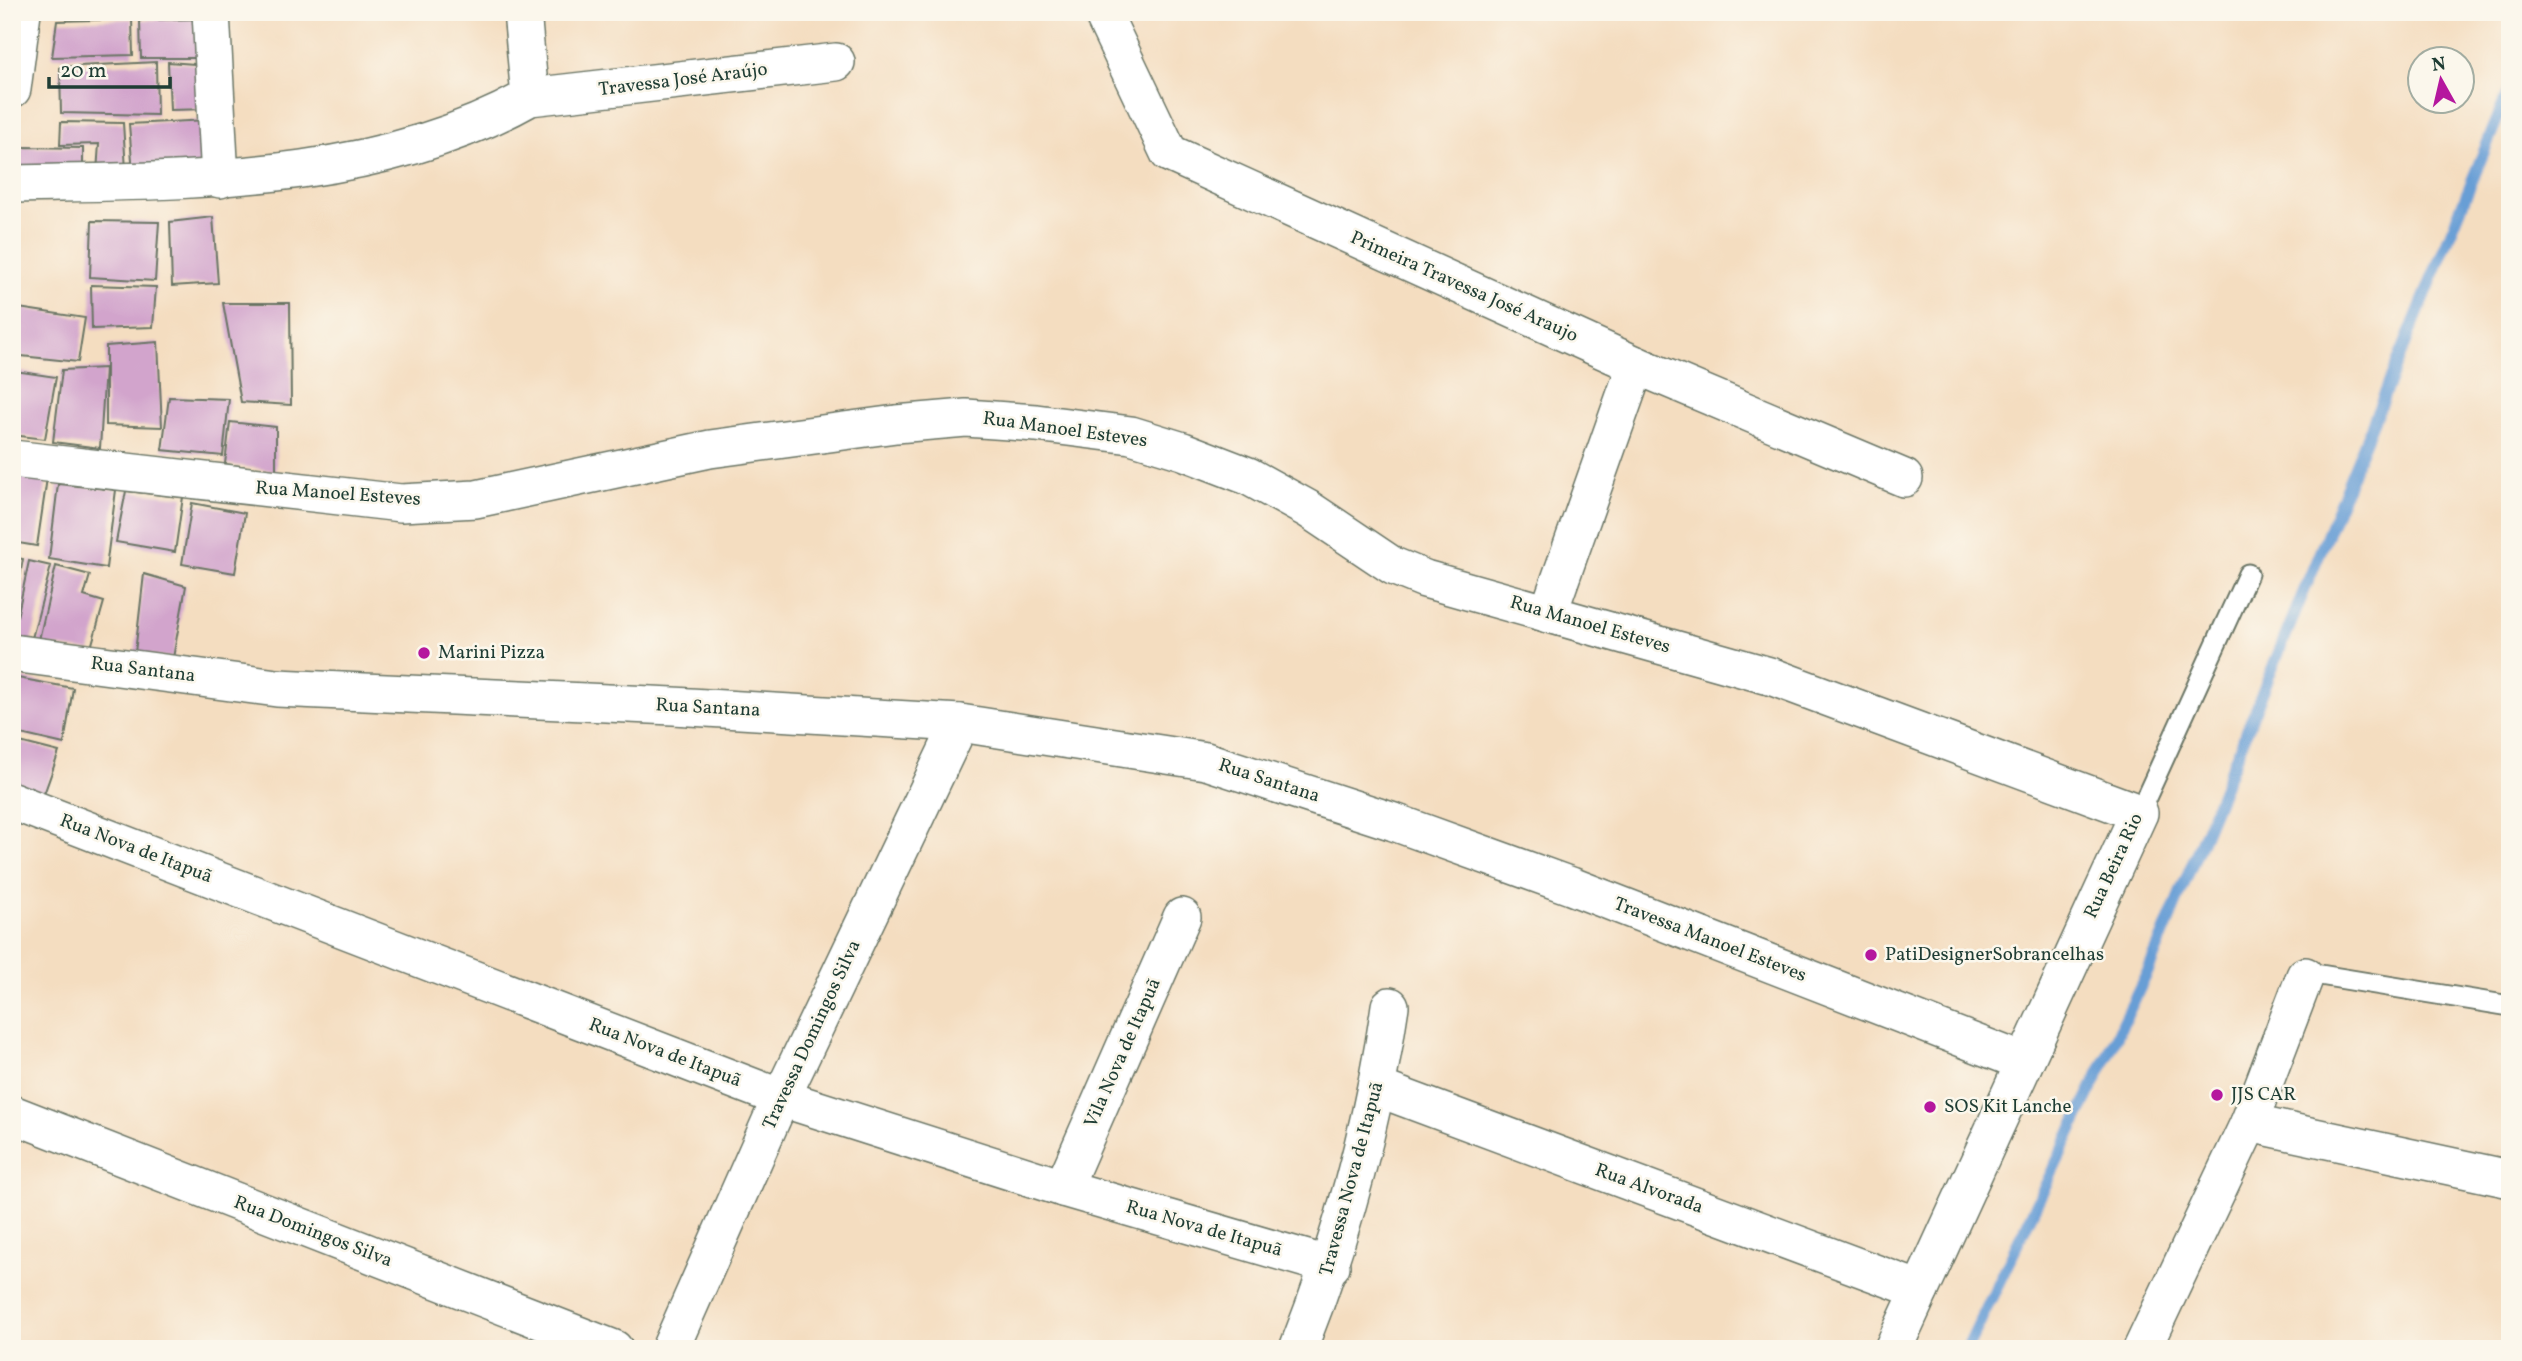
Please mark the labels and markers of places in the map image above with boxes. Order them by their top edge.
place label: Marini Pizza [438,640,545,666]
marker: Marini Pizza [416,645,432,661]
place label: PatiDesignerSobrancelhas [1885,942,2104,968]
marker: PatiDesignerSobrancelhas [1863,947,1879,963]
place label: JJS CAR [2231,1082,2296,1108]
marker: JJS CAR [2209,1087,2225,1103]
place label: SOS Kit Lanche [1944,1094,2072,1120]
marker: SOS Kit Lanche [1922,1099,1938,1115]

